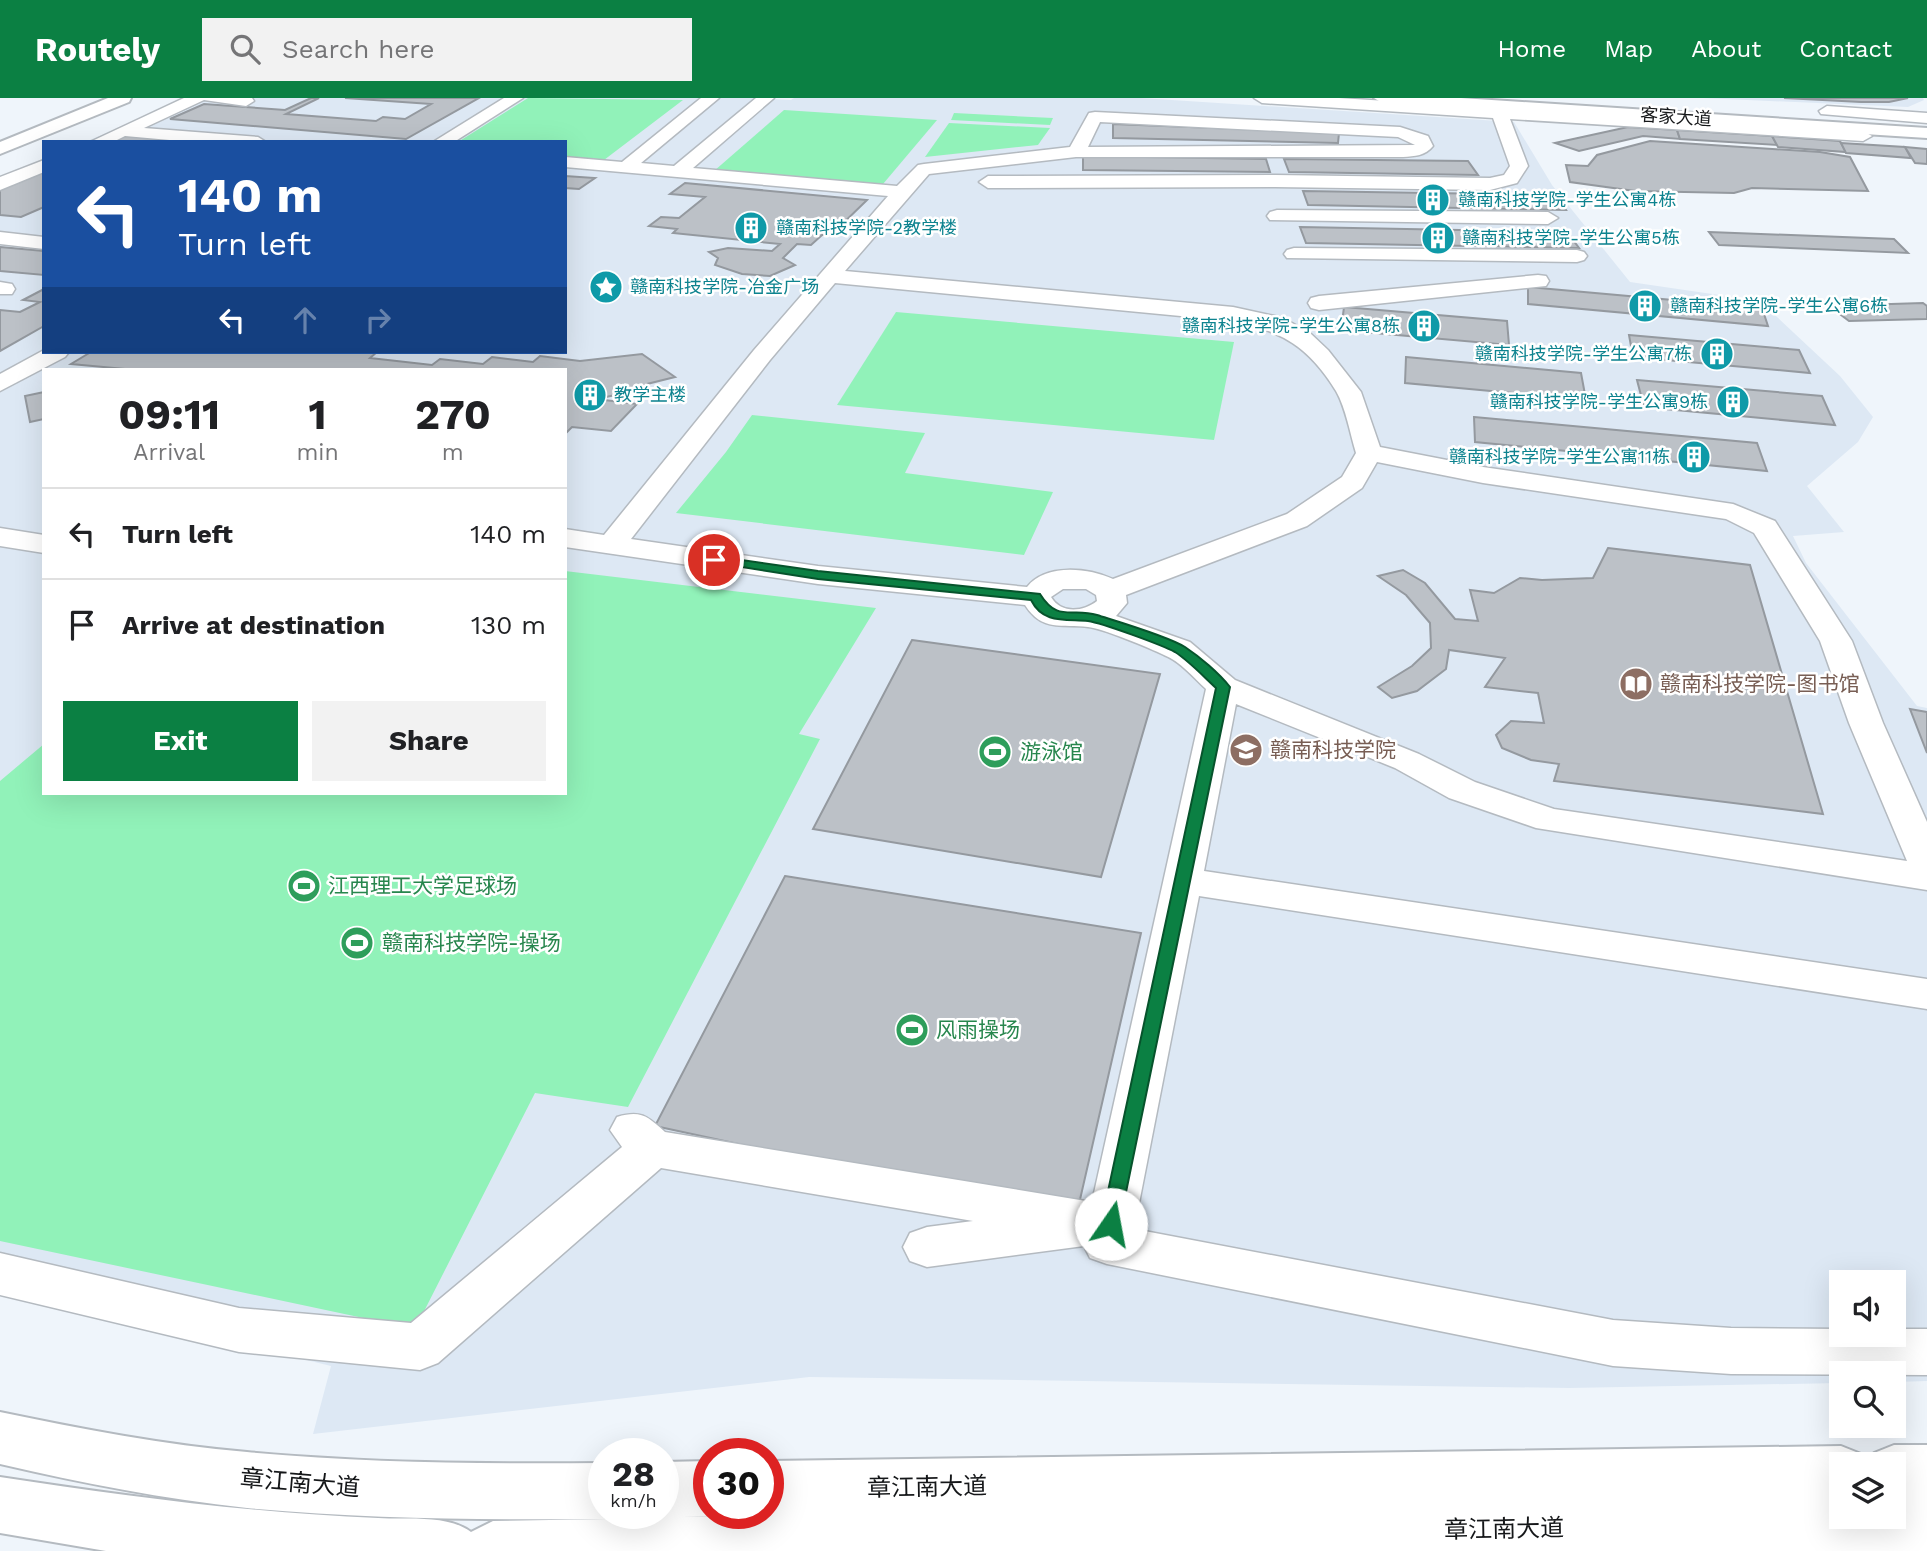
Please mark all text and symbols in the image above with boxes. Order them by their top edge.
search box [202,18,692,81]
text: Routely [35,30,160,69]
icon: search [226,30,264,68]
text: Search here [282,34,434,64]
text: Home [1498,35,1566,63]
text: Map [1604,35,1653,63]
text: About [1691,35,1761,63]
text: Contact [1799,35,1892,63]
street label: 客家大道 [1639,104,1713,129]
text: 140 m [178,166,322,224]
icon: left [63,168,154,259]
building icon: 赣南科技学院-学生公寓4栋 [1414,181,1452,219]
place label: 赣南科技学院-学生公寓4栋 [1458,189,1676,210]
building icon: 赣南科技学院-2教学楼 [732,209,770,247]
place label: 赣南科技学院-2教学楼 [776,217,957,238]
building icon: 赣南科技学院-学生公寓5栋 [1419,219,1457,257]
text: Turn left [178,225,311,263]
place label: 赣南科技学院-学生公寓5栋 [1462,227,1680,248]
place icon: 赣南科技学院-冶金广场 [587,268,625,306]
place label: 赣南科技学院-冶金广场 [630,276,819,297]
building icon: 赣南科技学院-学生公寓6栋 [1626,287,1664,325]
place label: 赣南科技学院-学生公寓6栋 [1670,295,1888,316]
icon: left [213,301,251,339]
icon: ahead [286,301,324,339]
icon: right [359,301,397,339]
building icon: 赣南科技学院-学生公寓8栋 [1405,307,1443,345]
place label: 赣南科技学院-学生公寓8栋 [1182,315,1400,336]
building icon: 赣南科技学院-学生公寓7栋 [1698,335,1736,373]
place label: 赣南科技学院-学生公寓7栋 [1475,343,1692,364]
building icon: 教学主楼 [571,376,609,414]
building icon: 赣南科技学院-学生公寓9栋 [1714,383,1752,421]
place label: 教学主楼 [614,384,686,405]
text: 09:11 [118,390,220,439]
text: 1 [308,390,327,439]
text: 270 [415,390,491,439]
place label: 赣南科技学院-学生公寓9栋 [1490,391,1708,412]
building icon: 赣南科技学院-学生公寓11栋 [1675,438,1713,476]
text: Arrival [133,439,205,466]
text: min [296,439,339,466]
text: m [442,439,464,466]
place label: 赣南科技学院-学生公寓11栋 [1449,446,1670,467]
icon: left [63,515,101,553]
text: Turn left [122,519,233,549]
text: 140 m [470,519,546,549]
pin [684,530,744,590]
icon: arrive [695,541,733,579]
icon: arrive [63,606,101,644]
text: Arrive at destination [122,610,385,640]
text: 130 m [471,610,546,640]
library icon: 赣南科技学院-图书馆 [1617,665,1655,703]
place label: 赣南科技学院-图书馆 [1660,671,1860,696]
button: Exit [63,701,298,781]
button: Share [312,701,546,781]
school or university icon: 赣南科技学院 [1227,731,1265,769]
sports icon: 游泳馆 [976,733,1014,771]
place label: 赣南科技学院 [1270,737,1396,762]
place label: 游泳馆 [1020,739,1083,764]
sports icon: 江西理工大学足球场 [285,867,323,905]
place label: 江西理工大学足球场 [328,873,517,898]
sports icon: 赣南科技学院-操场 [338,924,376,962]
place label: 赣南科技学院-操场 [382,930,561,955]
sports icon: 风雨操场 [893,1011,931,1049]
place label: 风雨操场 [936,1017,1020,1042]
position arrow [1074,1187,1148,1261]
map controls [1829,1270,1906,1529]
button: sound [1829,1270,1906,1347]
button: search [1829,1361,1906,1438]
speed limit sign: 30 [693,1438,784,1529]
button: layers [1829,1452,1906,1529]
text: 28 [612,1453,655,1495]
street label: 章江南大道 [239,1464,361,1502]
street label: 章江南大道 [867,1472,987,1502]
text: km/h [610,1490,657,1511]
street label: 章江南大道 [1444,1514,1564,1544]

